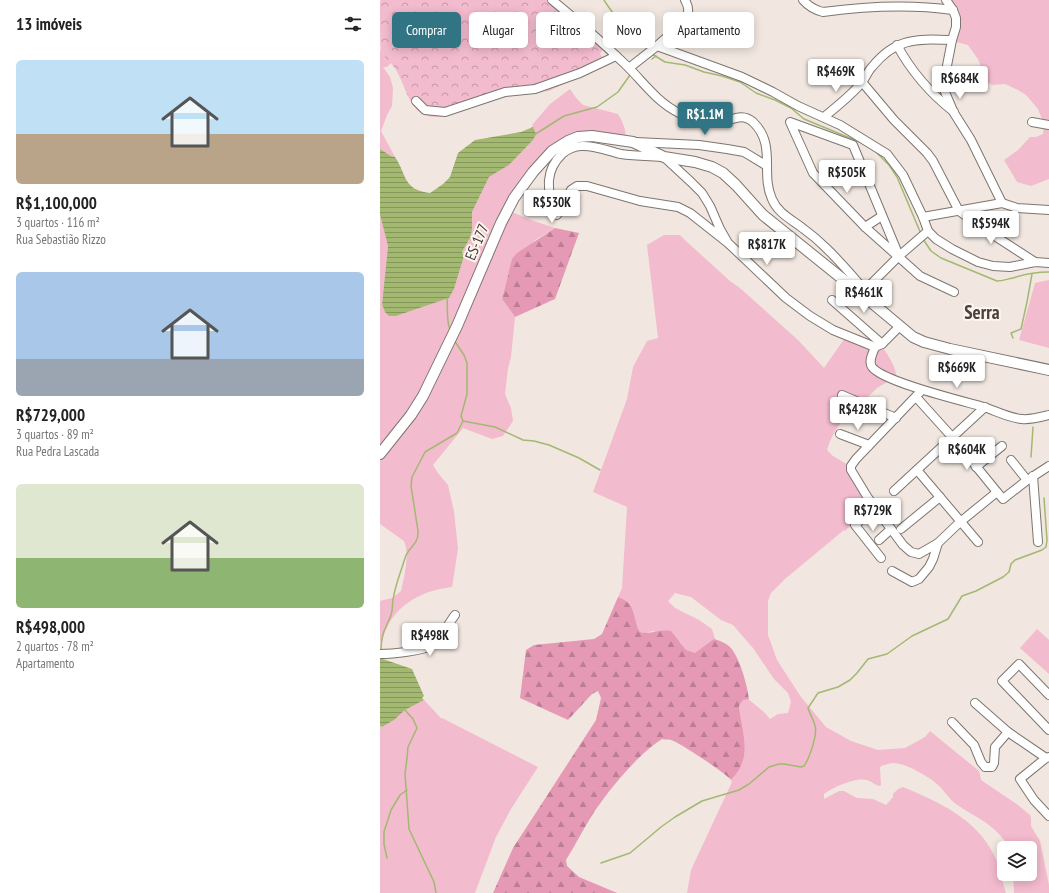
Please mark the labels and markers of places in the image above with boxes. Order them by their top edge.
pin: R$469K [803,59,869,93]
pin: R$684K [927,66,993,100]
pin: R$1.1M [672,102,738,136]
pin: R$505K [814,160,880,194]
pin: R$530K [519,190,585,224]
pin: R$594K [958,211,1024,245]
pin: R$817K [734,232,800,266]
pin: R$461K [831,280,897,314]
pin: R$669K [924,355,990,389]
pin: R$428K [825,397,891,431]
pin: R$604K [934,437,1000,471]
pin: R$729K [840,498,906,532]
pin: R$498K [397,623,463,657]

